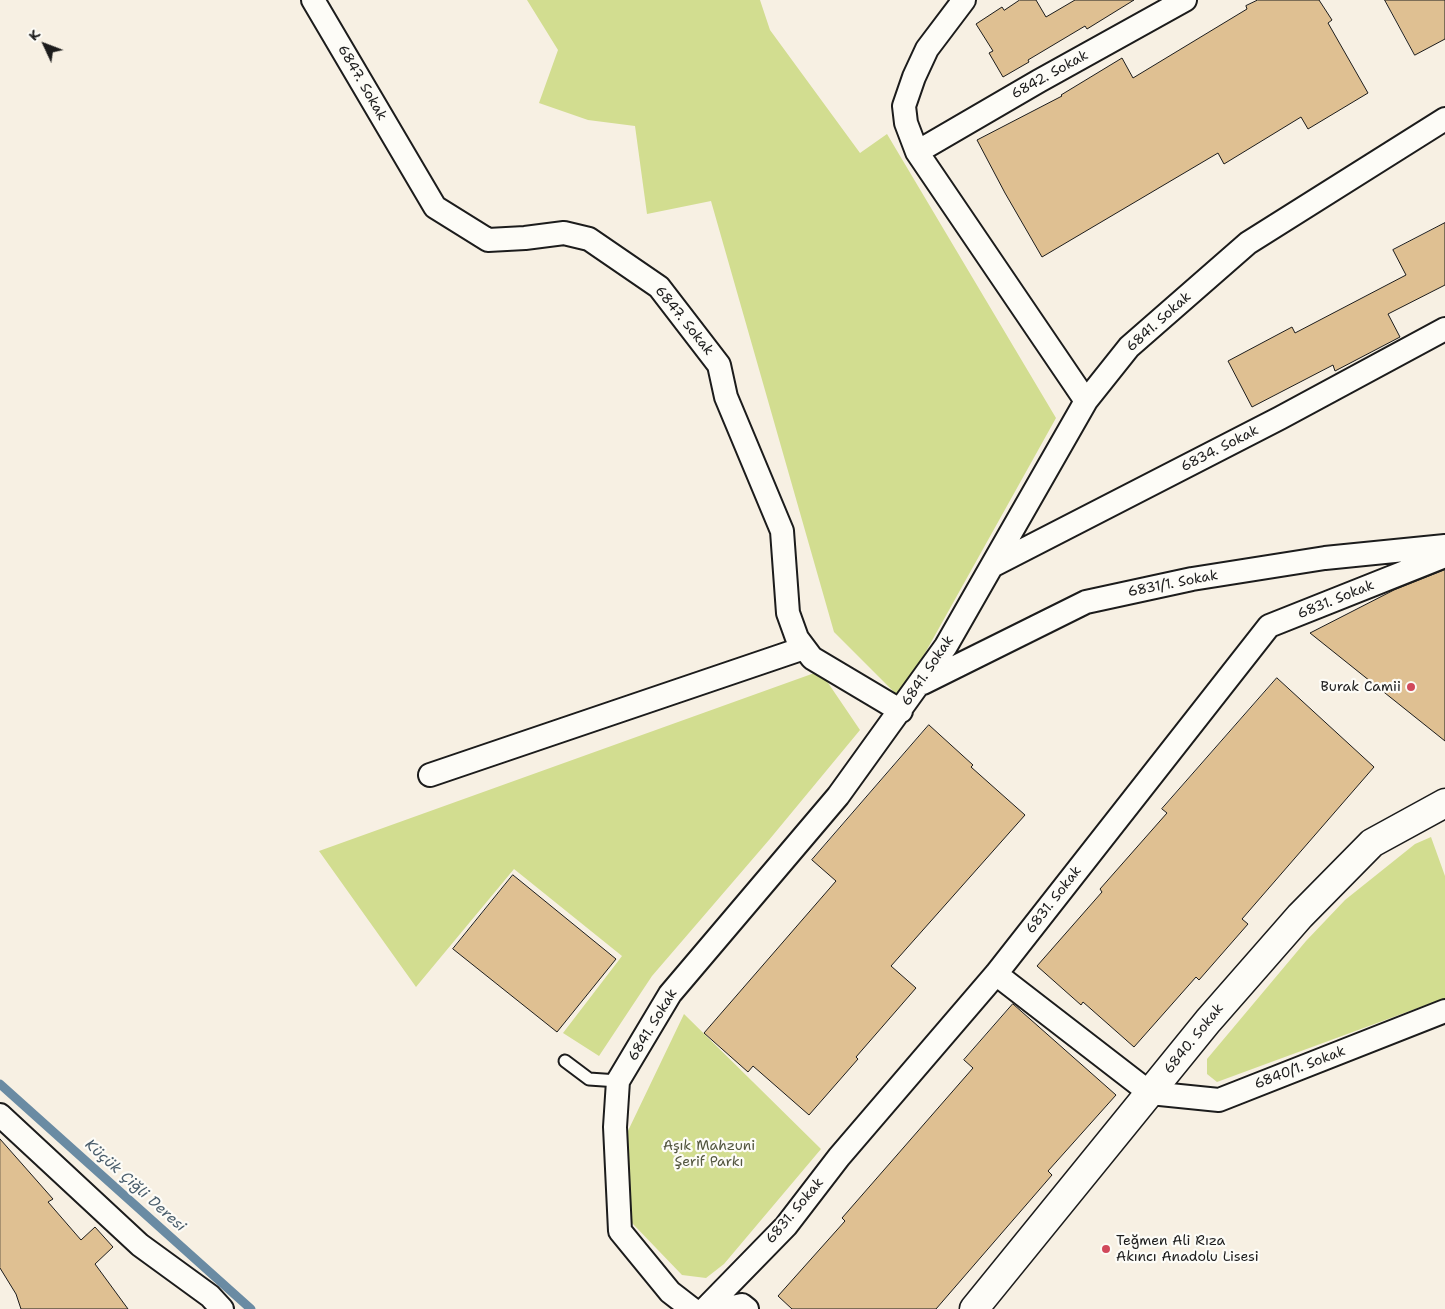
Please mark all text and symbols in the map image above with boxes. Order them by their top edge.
north arrow [20,20,70,70]
text: K [24,25,44,44]
street label: 6847. Sokak [334,42,390,124]
street label: 6842. Sokak [1009,47,1091,103]
street label: 6847. Sokak [651,283,717,359]
street label: 6841. Sokak [1123,289,1195,355]
street label: 6834. Sokak [1178,422,1262,476]
street label: 6831/1. Sokak [1127,567,1219,601]
street label: 6831. Sokak [1295,577,1377,623]
street label: 6841. Sokak [898,633,958,709]
place label: Burak Camii [1321,679,1401,695]
marker: Burak Camii [1405,681,1417,693]
street label: 6831. Sokak [1022,863,1086,937]
street label: 6841. Sokak [625,986,681,1064]
street label: 6840. Sokak [1161,1000,1227,1078]
street label: 6840/1. Sokak [1252,1043,1348,1093]
water label: Küçük Çiğli Deresi [81,1136,189,1236]
park label: Aşık Mahzuni Şerif Parkı [663,1138,755,1170]
street label: 6831. Sokak [763,1175,827,1247]
place label: Teğmen Ali Rıza Akıncı Anadolu Lisesi [1116,1233,1259,1266]
marker: Teğmen Ali Rıza Akıncı Anadolu Lisesi [1100,1243,1112,1255]

